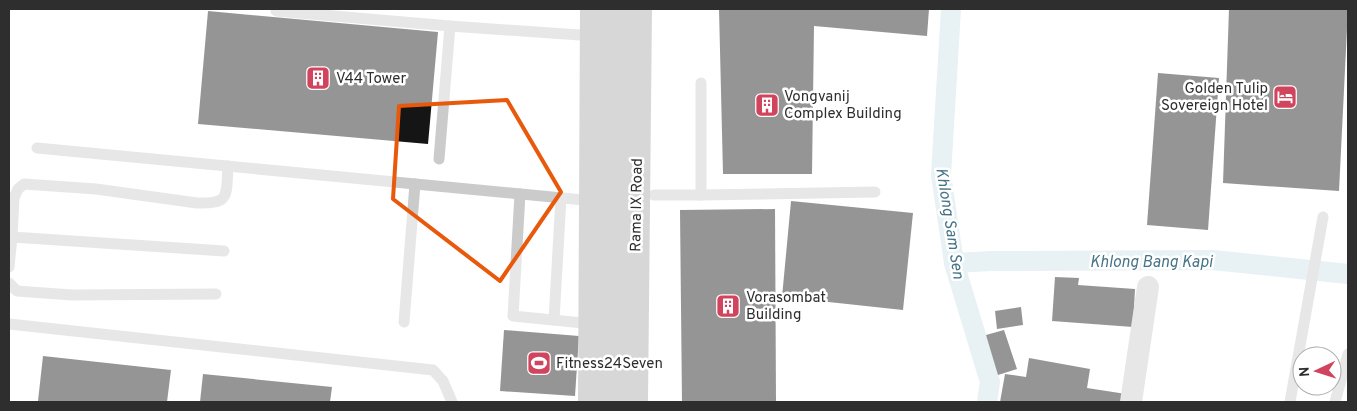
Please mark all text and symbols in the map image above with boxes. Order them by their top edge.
building icon: V44 Tower [305,65,331,91]
place label: V44 Tower [336,70,406,89]
place label: Golden Tulip Sovereign Hotel [1161,80,1268,116]
hotel icon: Golden Tulip Sovereign Hotel [1272,84,1298,110]
place label: Vongvanij Complex Building [784,88,902,124]
building icon: Vongvanij Complex Building [754,92,780,118]
street label: Rama IX Road [627,158,648,252]
water label: Khlong Sam Sen [930,166,968,281]
water label: Khlong Bang Kapi [1090,253,1213,273]
place label: Vorasombat Building [746,289,826,325]
building icon: Vorasombat Building [715,293,741,319]
north arrow [1292,346,1342,396]
sports icon: Fitness24Seven [526,350,552,376]
place label: Fitness24Seven [556,355,663,374]
text: N [1297,366,1314,377]

